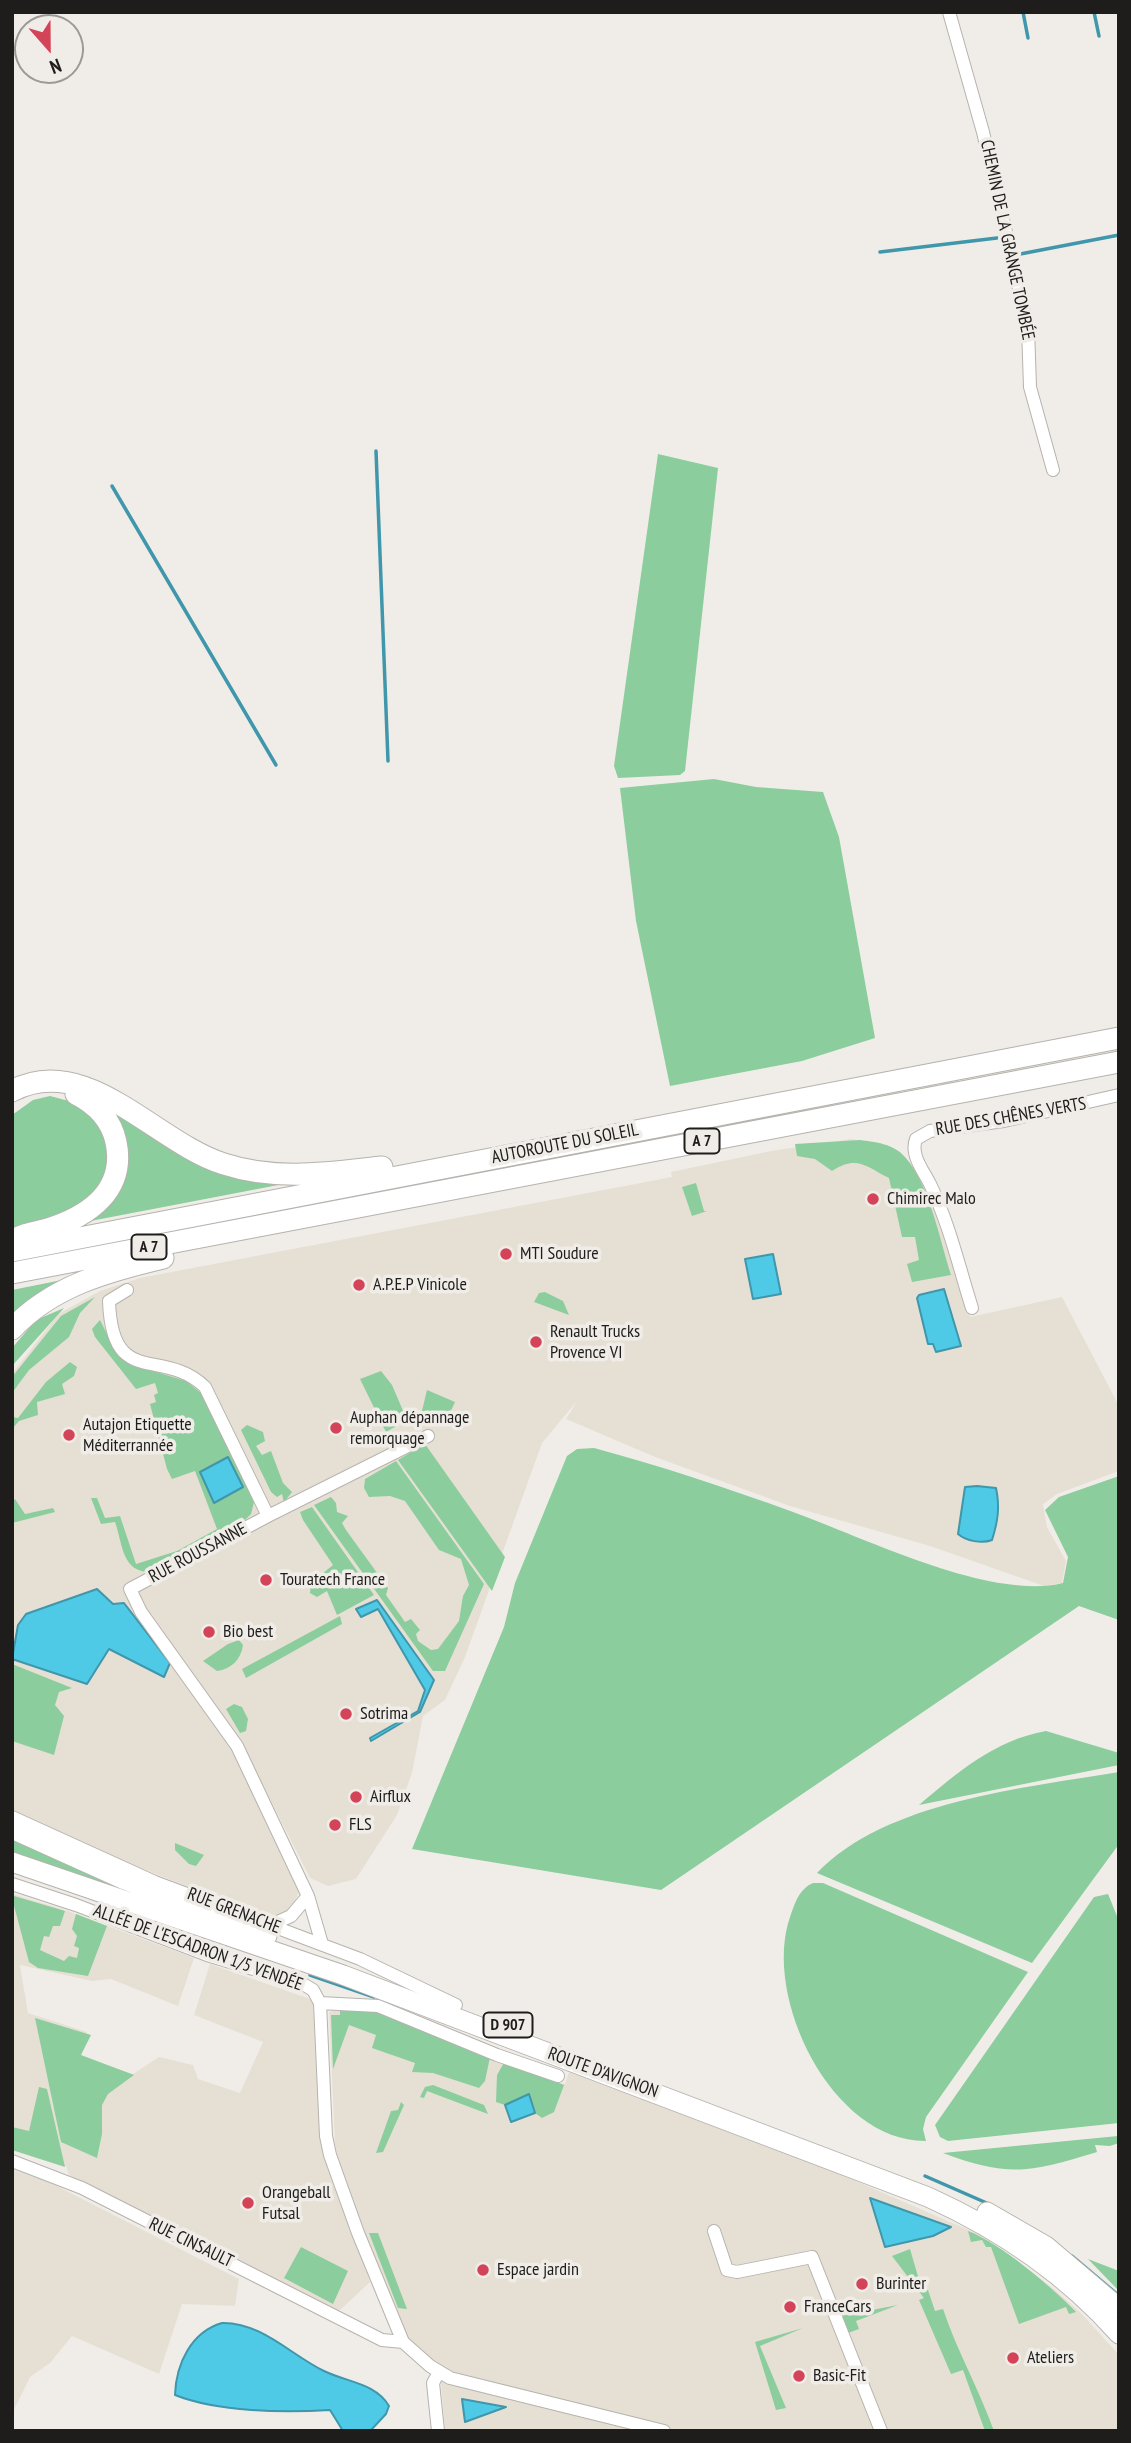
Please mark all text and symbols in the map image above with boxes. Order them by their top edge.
north arrow [14,14,84,84]
text: N [47,54,65,80]
street label: CHEMIN DE LA GRANGE TOMBÉE [975,138,1039,342]
street label: RUE DES CHÊNES VERTS [934,1093,1088,1141]
street label: AUTOROUTE DU SOLEIL [490,1119,640,1169]
road number: A 7 [684,1128,720,1154]
place label: Chimirec Malo [887,1188,976,1210]
marker: Chimirec Malo [865,1191,881,1207]
road number: A 7 [132,1234,166,1260]
place label: MTI Soudure [520,1243,599,1265]
marker: MTI Soudure [498,1246,514,1262]
place label: A.P.E.P Vinicole [373,1274,467,1296]
marker: A.P.E.P Vinicole [351,1277,367,1293]
place label: Renault Trucks Provence VI [550,1321,640,1364]
marker: Renault Trucks Provence VI [528,1334,544,1350]
place label: Auphan dépannage remorquage [350,1407,469,1450]
place label: Autajon Etiquette Méditerrannée [83,1414,192,1456]
marker: Auphan dépannage remorquage [328,1420,344,1436]
marker: Autajon Etiquette Méditerrannée [61,1427,77,1443]
street label: RUE ROUSSANNE [145,1518,251,1588]
place label: Touratech France [280,1569,385,1591]
marker: Touratech France [258,1572,274,1588]
place label: Bio best [223,1621,273,1643]
marker: Bio best [201,1624,217,1640]
place label: Sotrima [360,1703,408,1725]
marker: Sotrima [338,1706,354,1722]
place label: Airflux [370,1786,411,1808]
marker: Airflux [348,1789,364,1805]
place label: FLS [349,1814,372,1836]
marker: FLS [327,1817,343,1833]
street label: RUE GRENACHE [184,1883,284,1939]
street label: ALLÉE DE L'ESCADRON 1/5 VENDÉE [90,1900,306,1996]
road number: D 907 [484,2012,532,2038]
street label: ROUTE D'AVIGNON [545,2043,661,2103]
place label: Orangeball Futsal [262,2182,331,2224]
marker: Orangeball Futsal [240,2195,256,2211]
street label: RUE CINSAULT [145,2213,237,2273]
place label: Espace jardin [497,2259,579,2281]
marker: Espace jardin [475,2262,491,2278]
place label: Burinter [876,2273,926,2295]
marker: Burinter [854,2276,870,2292]
place label: FranceCars [804,2296,871,2318]
marker: FranceCars [782,2299,798,2315]
place label: Ateliers [1027,2347,1074,2369]
marker: Ateliers [1005,2350,1021,2366]
place label: Basic-Fit [813,2365,866,2387]
marker: Basic-Fit [791,2368,807,2384]

